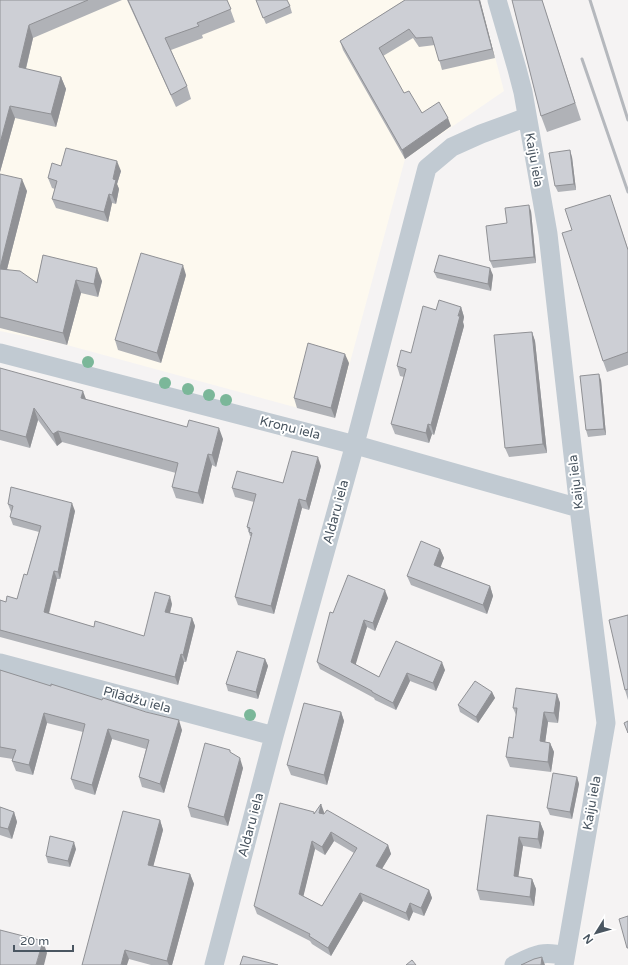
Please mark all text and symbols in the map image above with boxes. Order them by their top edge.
street label: Kaiju iela [521,132,547,188]
street label: Kroņu iela [258,413,322,443]
street label: Kaiju iela [565,454,587,510]
street label: Aldaru iela [320,478,352,546]
street label: Pīlādžu iela [101,683,173,717]
street label: Kaiju iela [579,775,605,831]
street label: Aldaru iela [235,791,267,859]
north arrow [576,913,616,953]
scale bar [14,927,73,953]
text: N [581,931,596,946]
text: 20 m [20,934,49,948]

